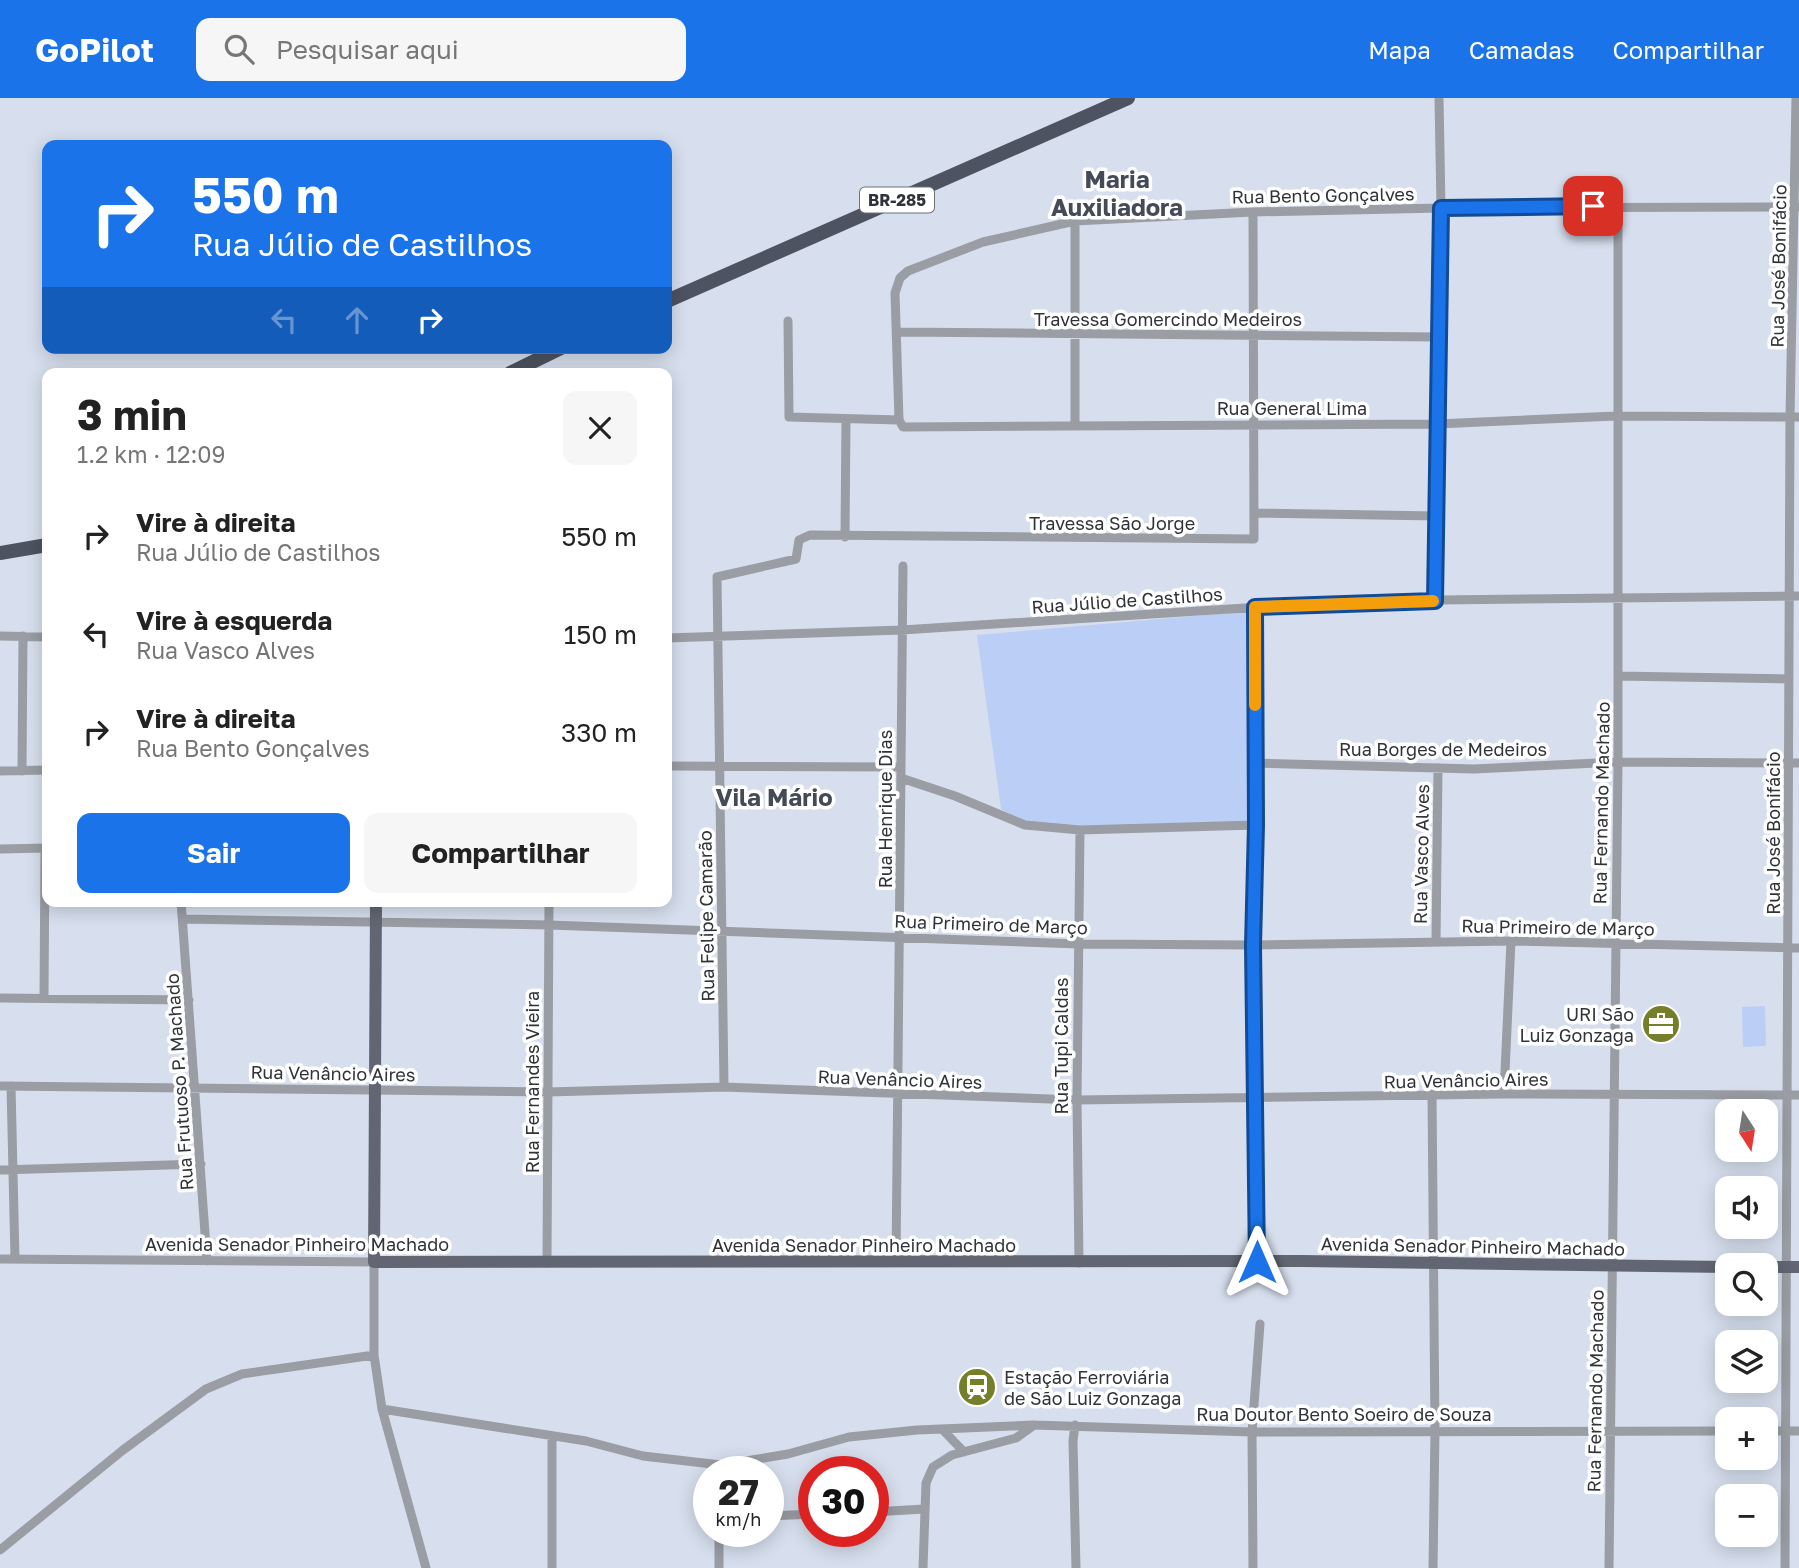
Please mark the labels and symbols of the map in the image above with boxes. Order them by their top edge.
district label: Maria Auxiliadora [1051,164,1183,221]
pin [1563,176,1623,236]
street label: Rua Bento Gonçalves [1231,182,1415,208]
street label: Rua José Bonifácio [1766,184,1790,348]
road number: BR-285 [860,188,934,212]
street label: Travessa Gomercindo Medeiros [1034,308,1302,330]
street label: Rua General Lima [1217,397,1367,419]
street label: Travessa São Jorge [1029,512,1195,534]
street label: Rua Júlio de Castilhos [1031,582,1223,618]
street label: Rua Fernando Machado [1588,701,1614,905]
street label: Rua Henrique Dias [874,730,896,888]
street label: Rua Borges de Medeiros [1339,738,1547,760]
street label: Rua José Bonifácio [1762,751,1784,915]
district label: Vila Mário [715,782,833,811]
street label: Rua Vasco Alves [1409,784,1433,924]
street label: Rua Felipe Camarão [694,830,718,1002]
street label: Rua Primeiro de Março [894,910,1088,938]
street label: Rua Primeiro de Março [1461,914,1655,940]
street label: Rua Frutuoso P. Machado [160,973,198,1191]
street label: Rua Tupi Caldas [1050,977,1072,1115]
street label: Rua Fernandes Vieira [521,991,543,1173]
place label: URI São Luiz Gonzaga [1520,1003,1634,1046]
office icon: URI São Luiz Gonzaga [1640,1003,1682,1045]
street label: Rua Venâncio Aires [250,1061,416,1085]
street label: Rua Venâncio Aires [817,1065,983,1093]
street label: Rua Venâncio Aires [1383,1068,1549,1092]
north arrow [1715,1099,1778,1162]
position arrow [1220,1225,1294,1299]
street label: Avenida Senador Pinheiro Machado [1321,1232,1625,1260]
street label: Avenida Senador Pinheiro Machado [145,1233,449,1255]
street label: Avenida Senador Pinheiro Machado [712,1234,1016,1256]
street label: Rua Fernando Machado [1582,1289,1608,1493]
station icon: Estação Ferroviária de São Luiz Gonzaga [956,1366,998,1408]
place label: Estação Ferroviária de São Luiz Gonzaga [1004,1366,1181,1409]
street label: Rua Doutor Bento Soeiro de Souza [1196,1403,1492,1425]
speed limit sign: 30 [798,1456,889,1547]

